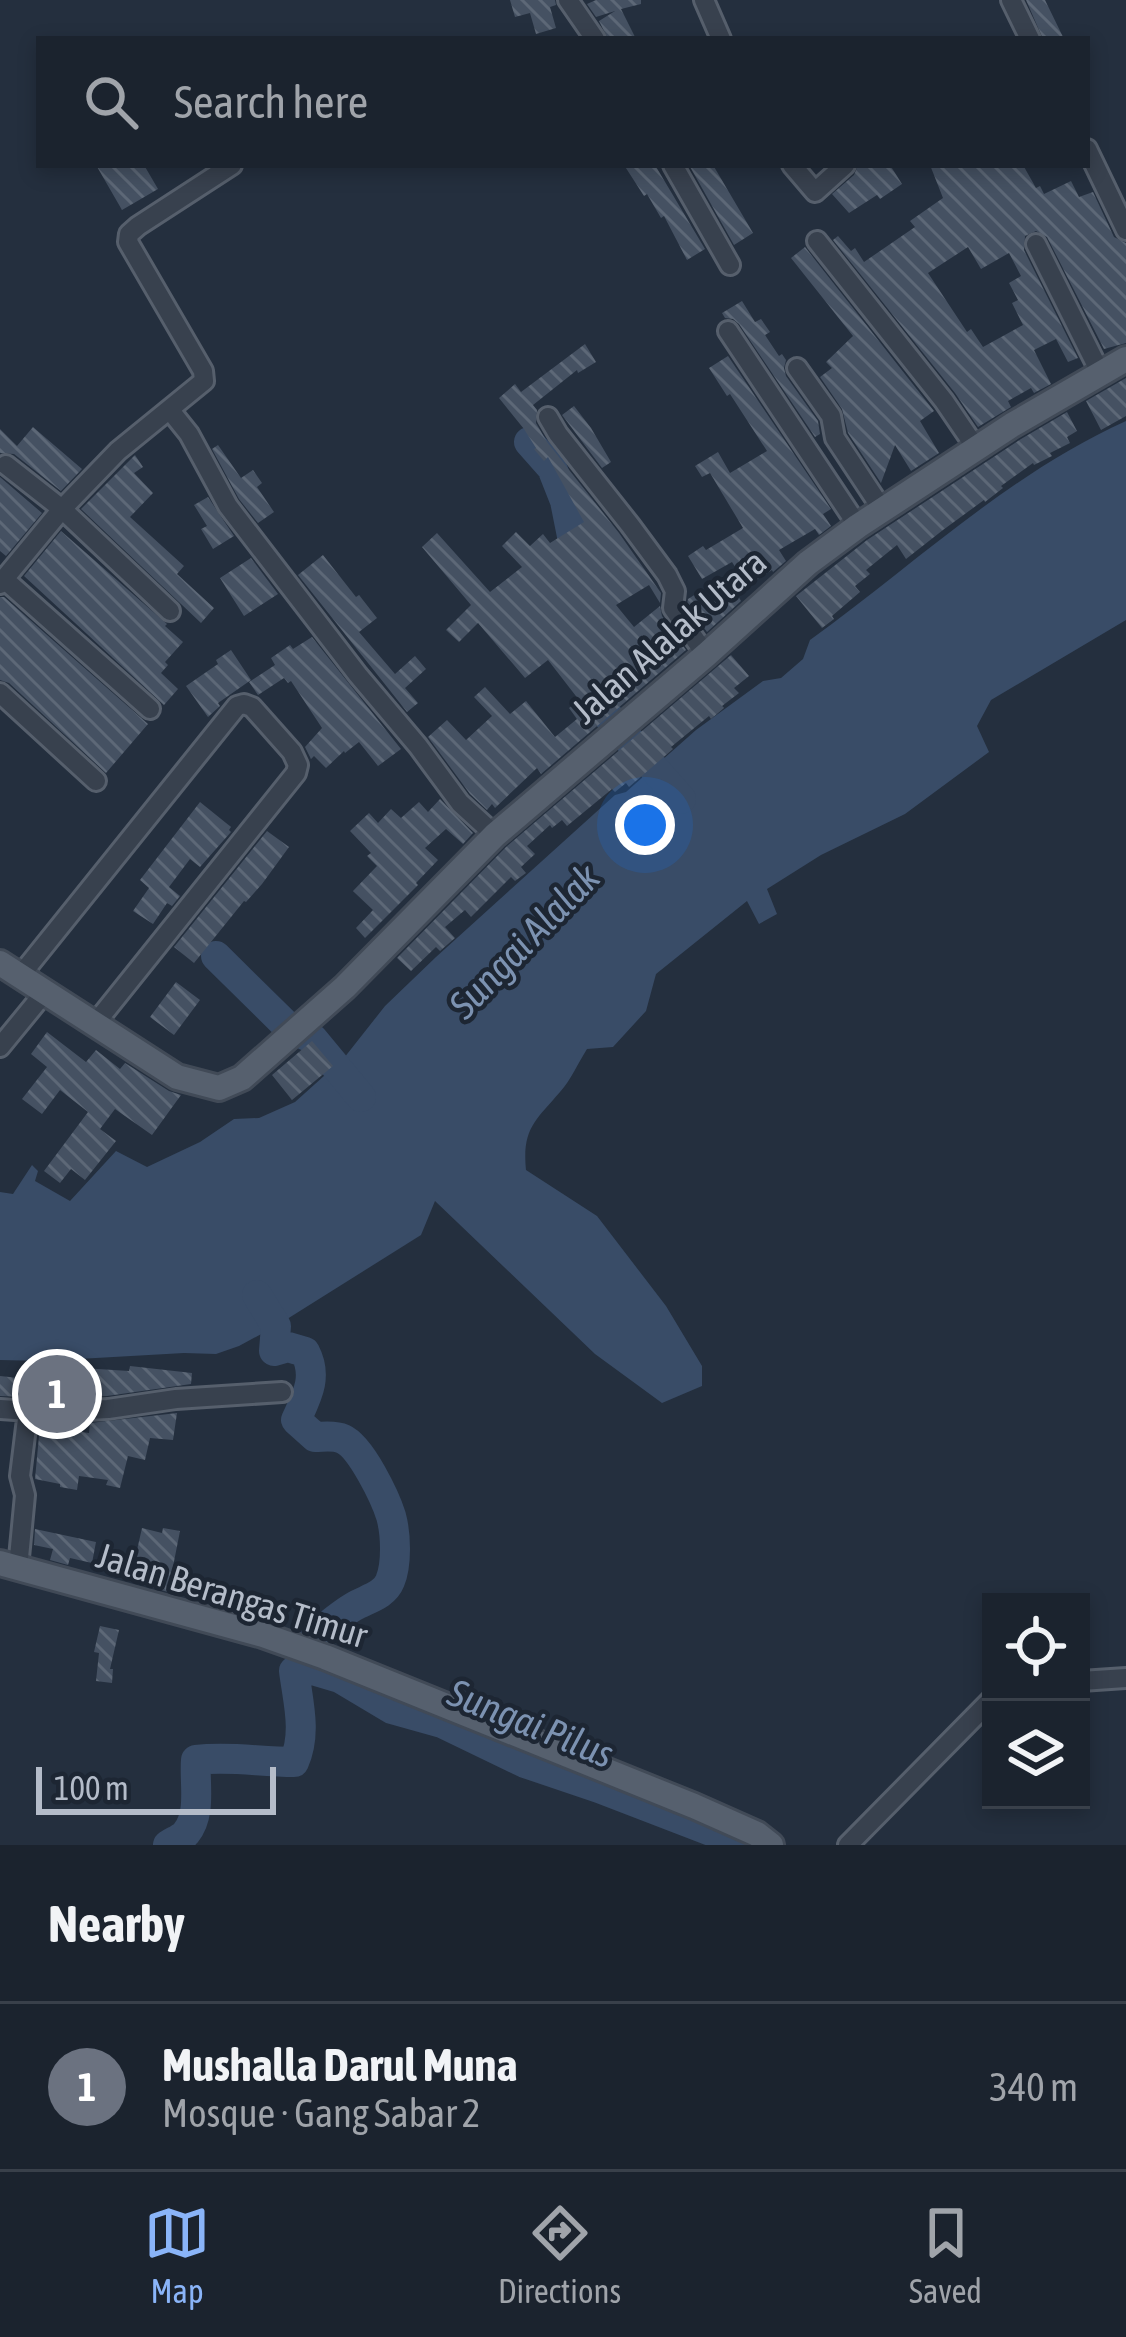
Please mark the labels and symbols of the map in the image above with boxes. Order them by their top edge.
street label: Jalan Alalak Utara [564,540,774,732]
your location [615,795,675,855]
water label: Sungai Alalak [439,855,609,1028]
pin: 1 [18,1349,96,1439]
street label: Jalan Berangas Timur [92,1534,374,1657]
water label: Sungai Pilus [441,1670,620,1776]
scale bar [36,1761,276,1814]

